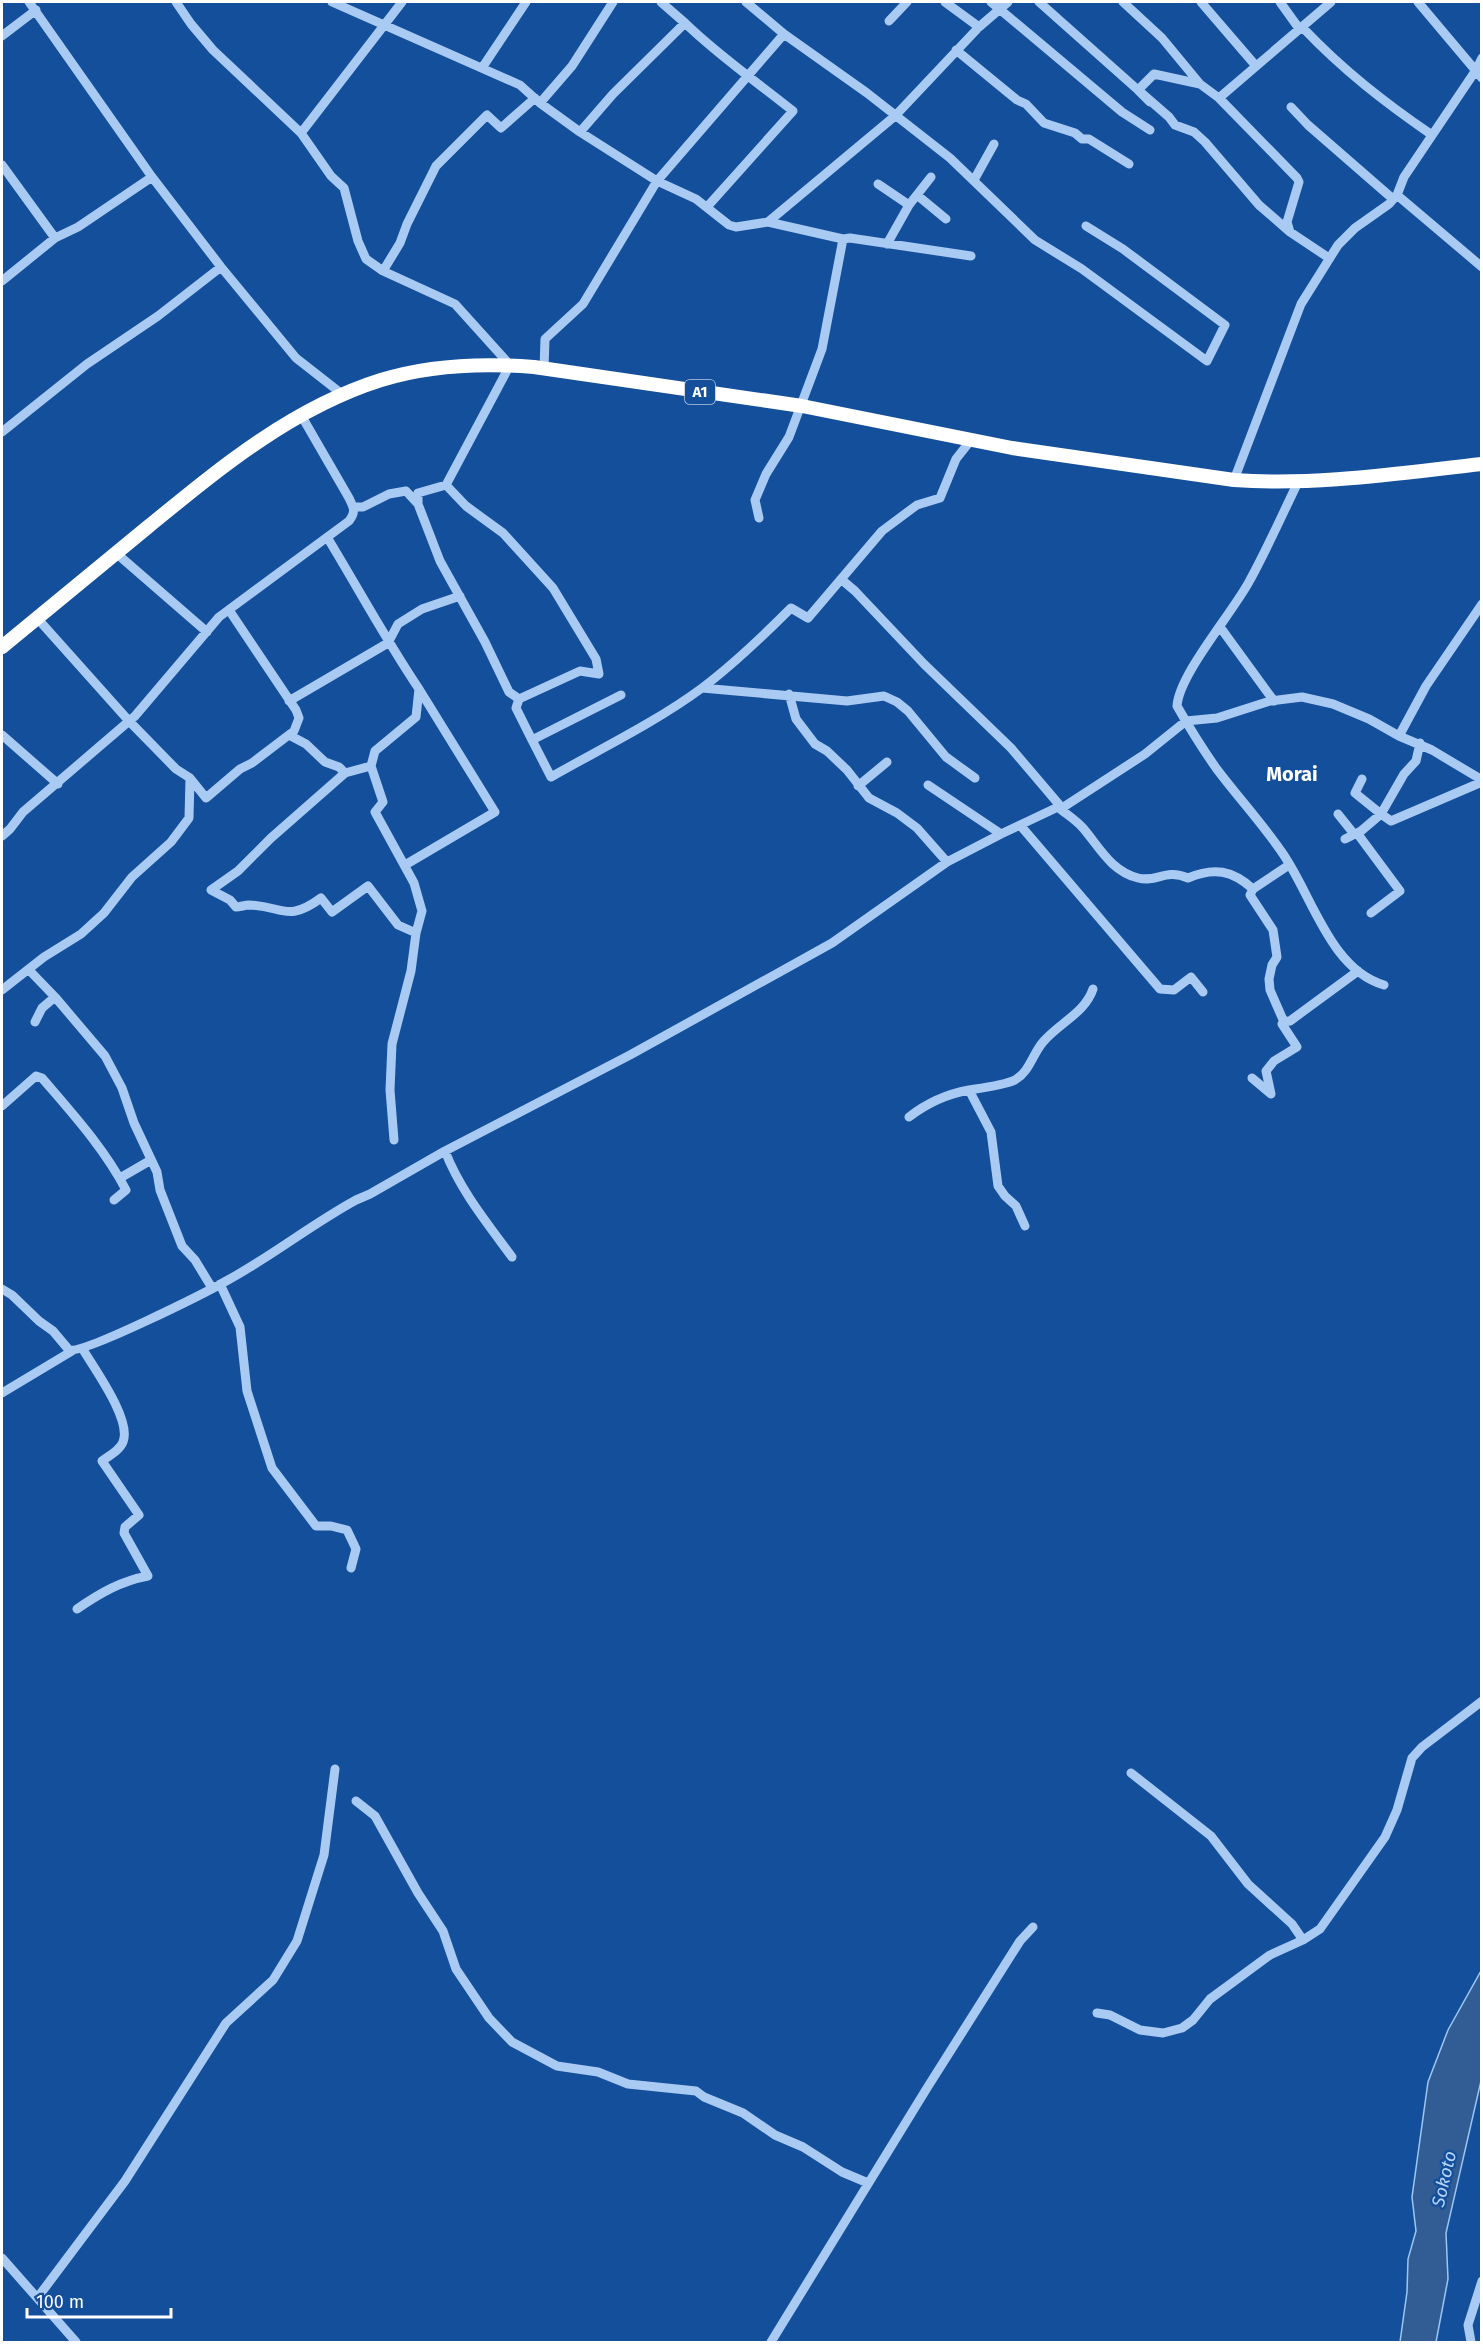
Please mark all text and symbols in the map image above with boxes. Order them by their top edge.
road number: A1 [685,380,715,404]
district label: Morai [1266,762,1318,786]
water label: Sokoto [1427,2149,1461,2210]
scale bar [27,2281,171,2319]
text: 100 m [36,2291,84,2313]

